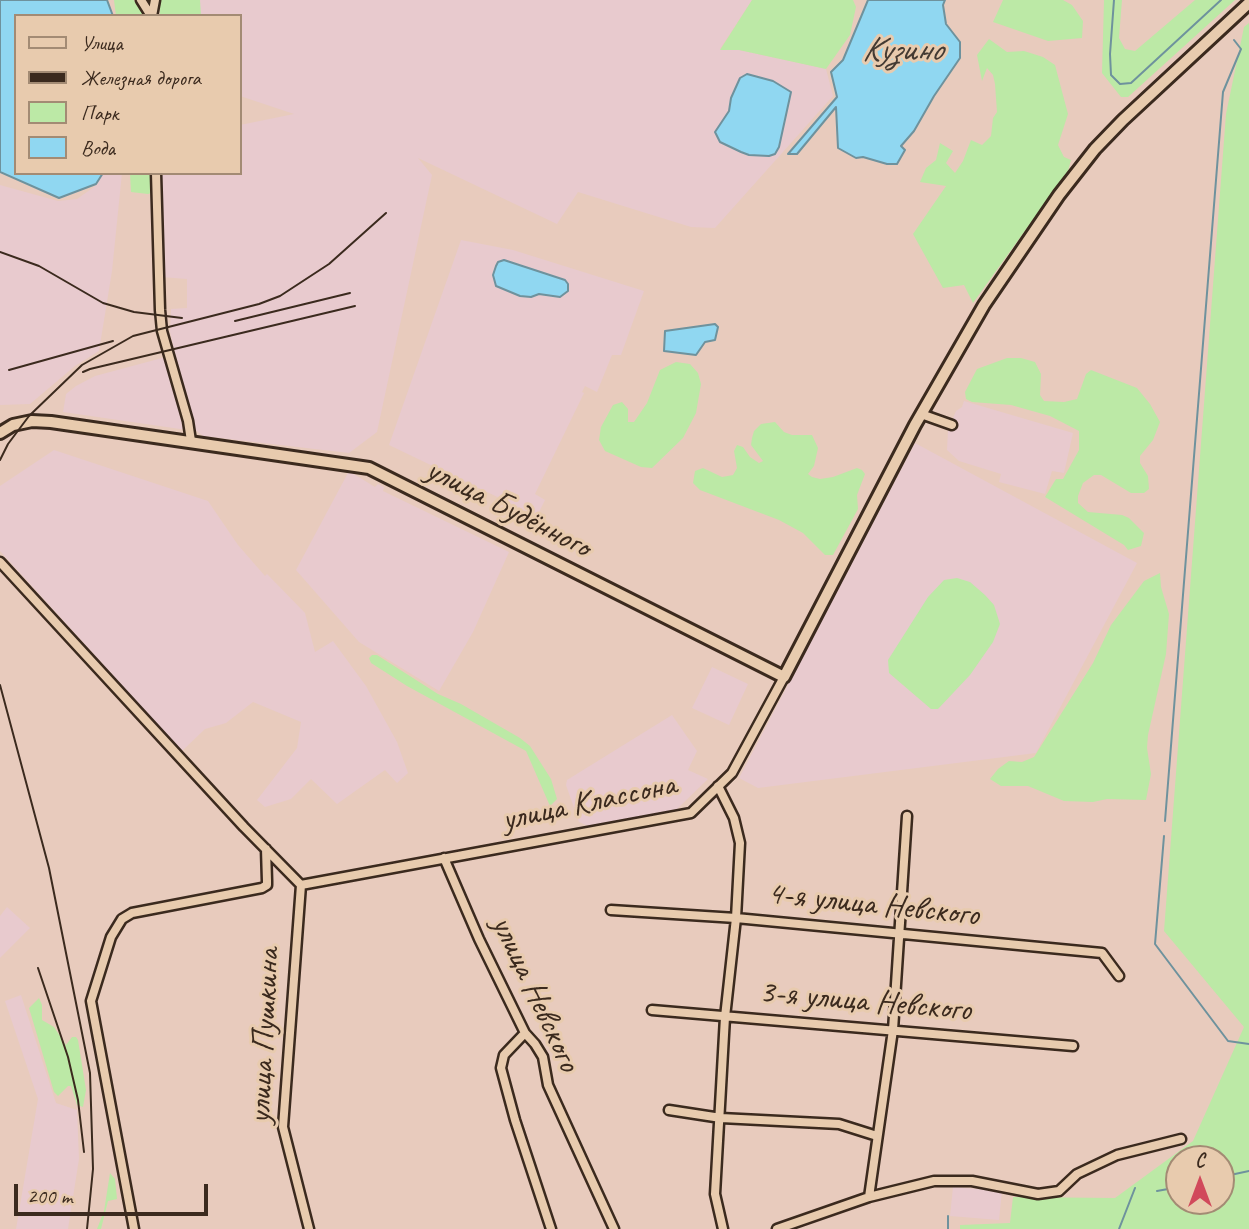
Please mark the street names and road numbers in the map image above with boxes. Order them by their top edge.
street label: улица Будённого [419,451,597,567]
street label: улица Классона [499,765,679,841]
street label: 4-я улица Невского [765,874,981,936]
street label: улица Невского [482,910,588,1078]
street label: улица Пушкина [241,947,289,1125]
street label: 3-я улица Невского [757,973,973,1031]

